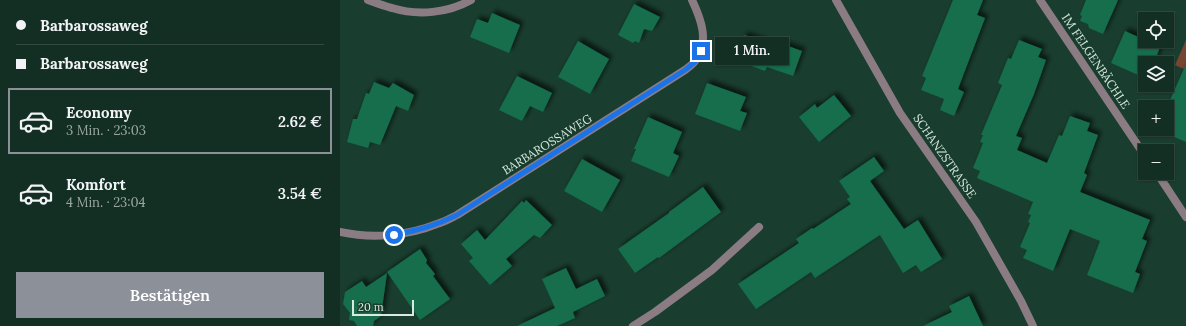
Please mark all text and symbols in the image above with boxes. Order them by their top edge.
street label: IM FELGENBÄCHLE [1059,11,1133,111]
map controls [1138,12,1174,180]
button: locate [1138,12,1174,48]
text: Barbarossaweg [40,16,148,35]
callout: 1 Min. [715,37,789,65]
route end [692,42,710,60]
text: 1 Min. [734,42,770,59]
text: Barbarossaweg [40,54,148,73]
button: layers [1138,56,1174,92]
button: + [1138,100,1174,136]
icon: car [18,103,54,139]
text: Economy [66,103,131,122]
street label: BARBAROSSAWEG [499,110,595,178]
street label: SCHANZSTRASSE [910,111,980,201]
text: 2.62 € [278,112,322,131]
text: 3 Min. · 23:03 [66,122,146,139]
button: − [1138,144,1174,180]
icon: car [18,175,54,211]
text: Komfort [66,175,126,194]
text: 3.54 € [278,184,322,203]
text: 4 Min. · 23:04 [66,194,146,211]
route start [385,226,403,244]
button: Bestätigen [16,272,324,318]
scale bar [352,298,414,317]
text: 20 m [358,300,383,314]

